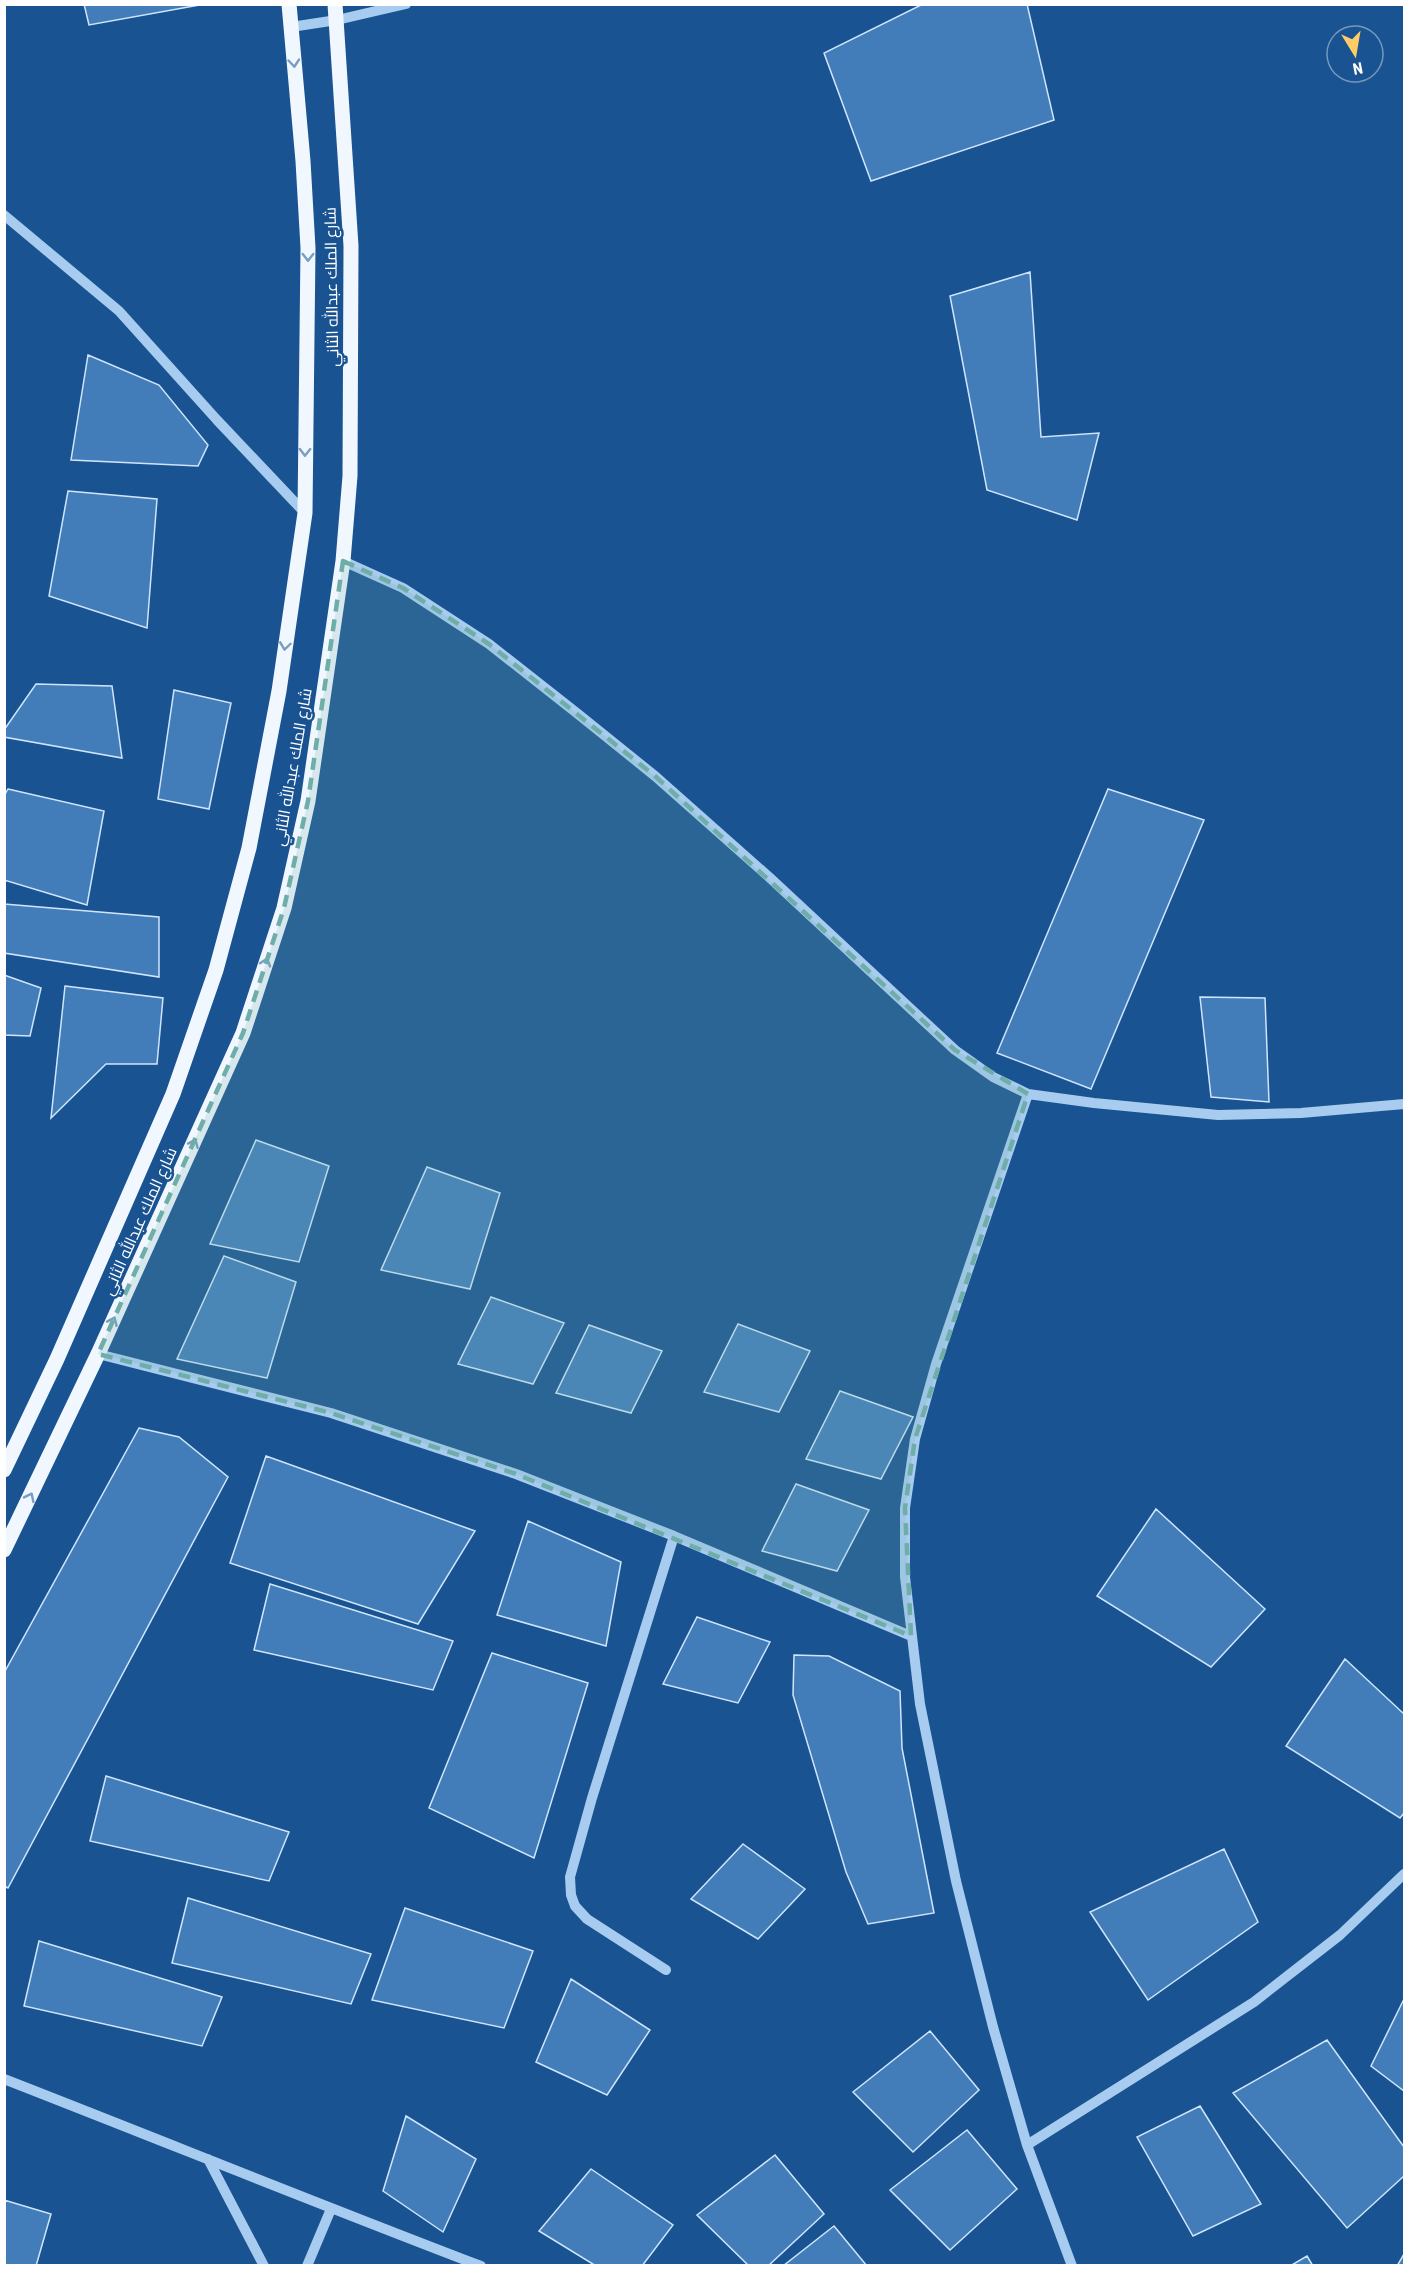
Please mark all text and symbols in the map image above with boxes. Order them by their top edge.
north arrow [1325,24,1385,84]
one-way arrow [287,58,300,67]
text: N [1351,58,1364,78]
street label: شارع الملك عبدالله الثاني [320,207,346,367]
one-way arrow [301,253,314,262]
one-way arrow [299,448,312,457]
one-way arrow [280,641,292,650]
street label: شارع الملك عبدالله الثاني [268,687,320,848]
one-way arrow [259,957,271,968]
one-way arrow [187,1138,199,1149]
street label: شارع الملك عبدالله الثاني [97,1144,184,1300]
one-way arrow [106,1316,118,1327]
one-way arrow [22,1492,34,1503]

